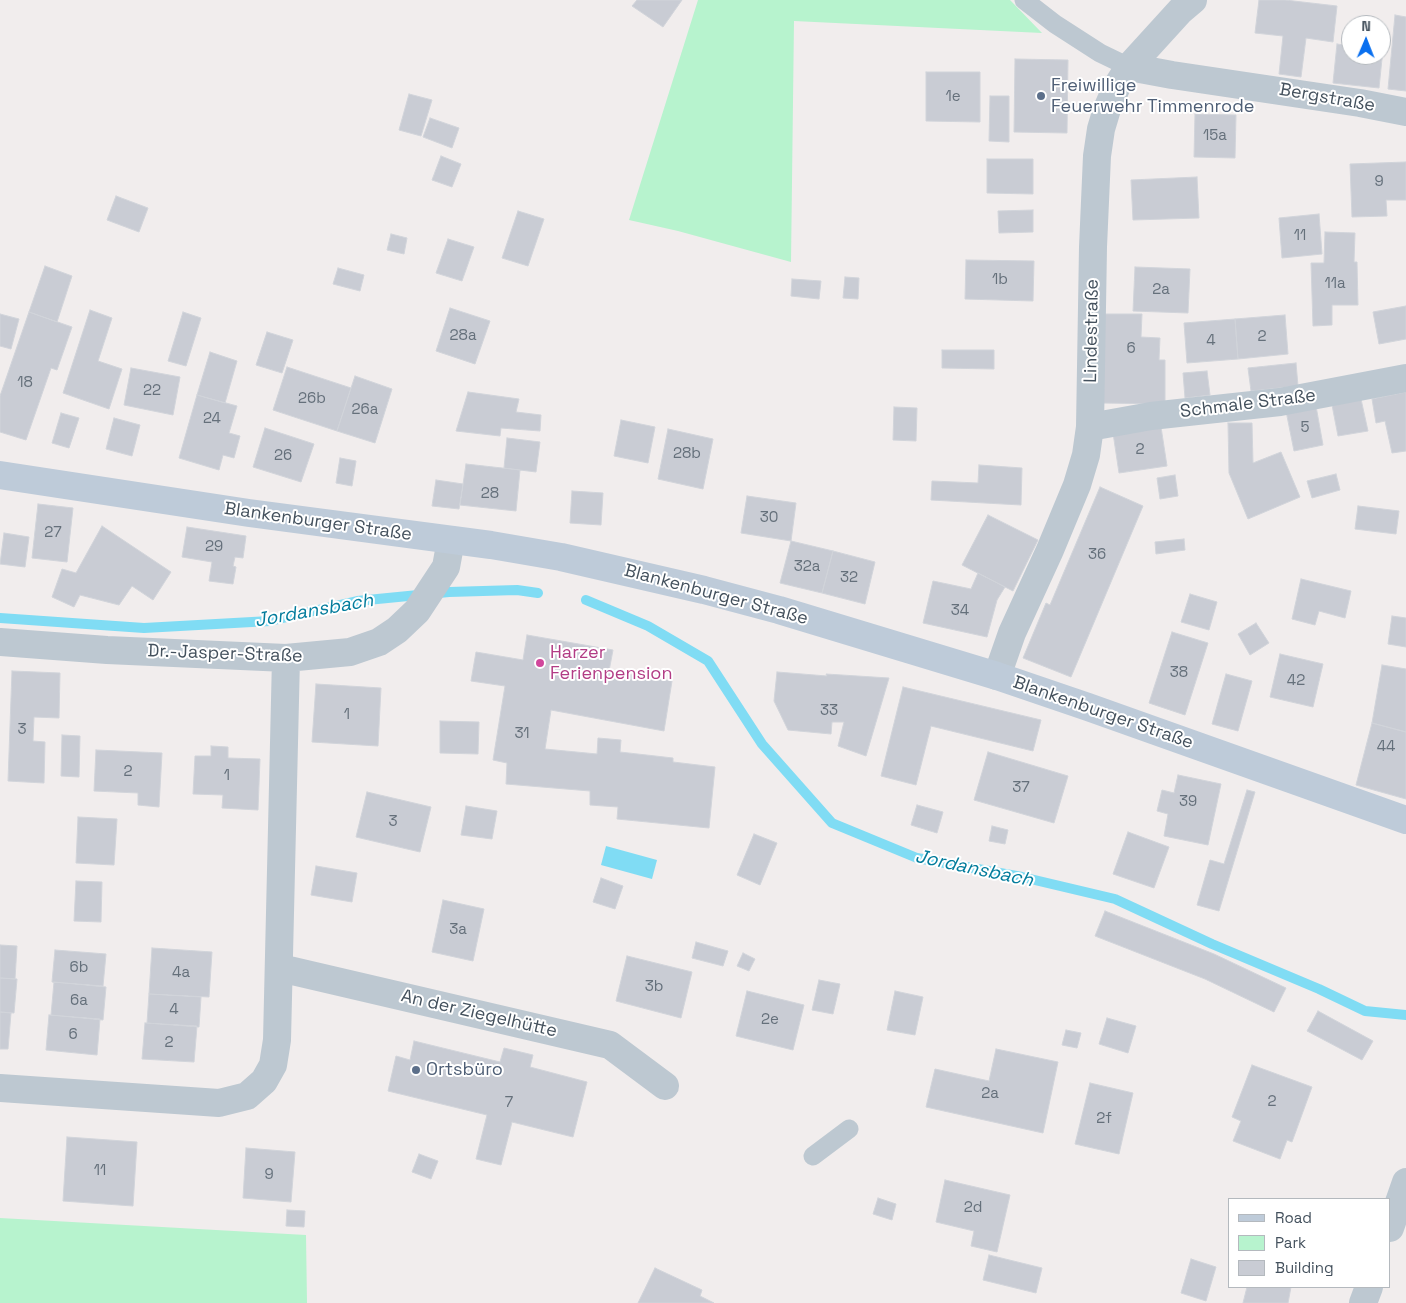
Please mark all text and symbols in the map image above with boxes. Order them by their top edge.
north arrow [1341,15,1391,65]
text: N [1361,17,1371,35]
place label: Freiwillige Feuerwehr Timmenrode [1051,75,1254,118]
street label: Bergstraße [1277,79,1377,117]
house number: 1e [945,88,961,106]
marker: Freiwillige Feuerwehr Timmenrode [1035,90,1047,102]
house number: 15a [1203,127,1227,145]
house number: 9 [1374,173,1384,191]
house number: 11 [1294,227,1306,245]
house number: 1b [992,271,1008,289]
house number: 11a [1324,275,1346,293]
street label: Lindestraße [1080,279,1104,383]
house number: 2a [1152,281,1170,299]
house number: 28a [449,327,477,345]
house number: 2 [1257,328,1267,346]
house number: 4 [1206,332,1216,350]
house number: 6 [1126,340,1136,358]
house number: 18 [17,374,33,392]
house number: 22 [143,382,161,400]
street label: Schmale Straße [1179,385,1317,423]
house number: 26b [298,390,326,408]
house number: 26a [352,401,378,419]
house number: 24 [203,410,221,428]
house number: 5 [1301,419,1309,437]
house number: 2 [1135,441,1145,459]
house number: 28b [673,445,701,463]
house number: 26 [274,447,292,465]
house number: 28 [481,485,499,503]
street label: Blankenburger Straße [223,498,413,546]
house number: 30 [760,509,778,527]
house number: 27 [44,524,62,542]
house number: 29 [205,538,223,556]
house number: 36 [1088,546,1106,564]
house number: 32a [794,558,820,576]
street label: Blankenburger Straße [622,560,810,630]
house number: 32 [840,569,858,587]
water label: Jordansbach [253,589,375,633]
house number: 34 [951,602,969,620]
street label: Dr.-Jasper-Straße [147,640,303,668]
place label: Harzer Ferienpension [550,642,672,684]
marker: Harzer Ferienpension [534,657,546,669]
house number: 38 [1170,664,1188,682]
street label: Blankenburger Straße [1010,672,1196,754]
house number: 42 [1287,672,1305,690]
house number: 33 [820,702,838,720]
house number: 1 [344,706,350,724]
house number: 3 [17,721,27,739]
house number: 31 [514,725,530,743]
house number: 44 [1377,738,1395,756]
house number: 2 [123,763,133,781]
house number: 1 [224,767,230,785]
house number: 37 [1012,779,1030,797]
house number: 39 [1179,793,1197,811]
house number: 3 [388,813,398,831]
water label: Jordansbach [913,845,1035,893]
house number: 3a [449,921,467,939]
house number: 6b [70,959,88,977]
house number: 4a [172,964,190,982]
house number: 3b [645,978,663,996]
street label: An der Ziegelhütte [399,986,559,1042]
house number: 6a [70,992,88,1010]
house number: 4 [169,1001,179,1019]
house number: 2e [761,1011,779,1029]
house number: 6 [68,1026,78,1044]
house number: 2 [164,1034,174,1052]
place label: Ortsbüro [426,1059,503,1081]
marker: Ortsbüro [410,1064,422,1076]
house number: 2a [981,1085,999,1103]
house number: 2 [1267,1093,1277,1111]
house number: 7 [505,1094,513,1112]
house number: 2f [1096,1110,1112,1128]
house number: 11 [94,1162,106,1180]
house number: 9 [264,1166,274,1184]
legend [1228,1198,1391,1288]
house number: 2d [964,1199,982,1217]
text: Road [1275,1208,1312,1227]
text: Park [1275,1233,1306,1252]
text: Building [1275,1258,1334,1277]

